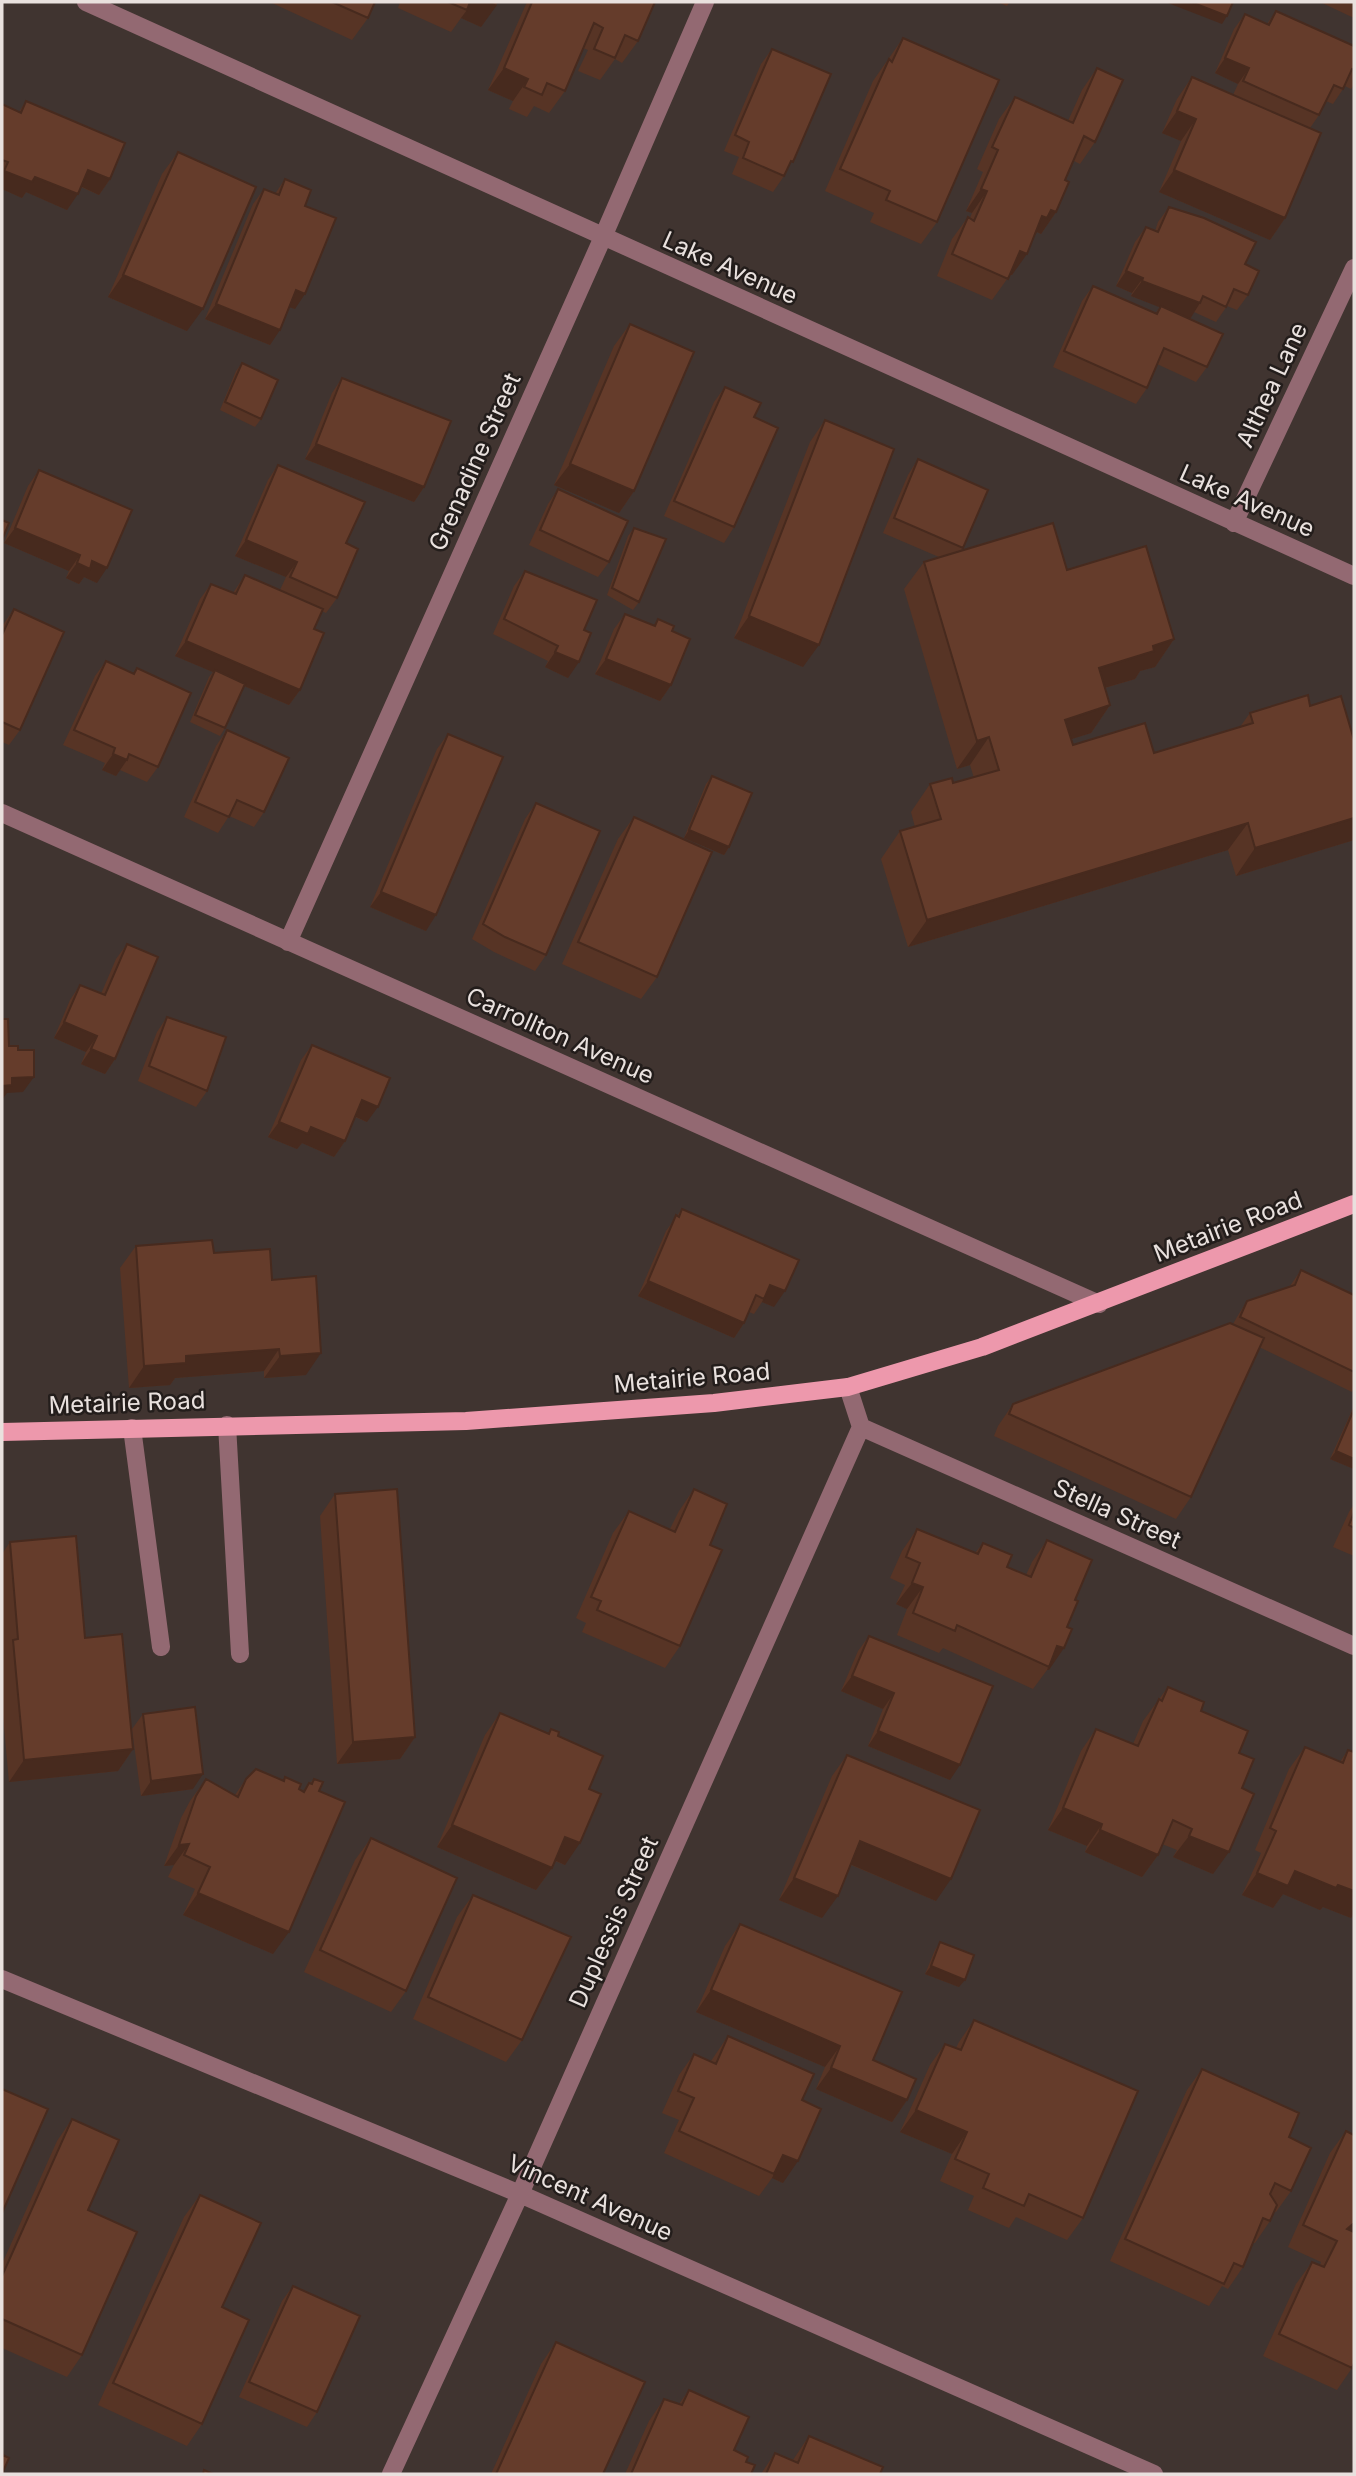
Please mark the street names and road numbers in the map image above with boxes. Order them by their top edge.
street label: Lake Avenue [658,225,802,310]
street label: Althea Lane [1230,318,1313,452]
street label: Grenadine Street [422,368,527,555]
street label: Lake Avenue [1175,458,1319,543]
street label: Carrollton Avenue [462,981,659,1090]
street label: Metairie Road [1149,1185,1306,1268]
street label: Metairie Road [613,1356,771,1399]
street label: Metairie Road [48,1385,206,1420]
street label: Stella Street [1049,1473,1186,1555]
street label: Duplessis Street [563,1832,664,2012]
street label: Vincent Avenue [503,2148,677,2247]

